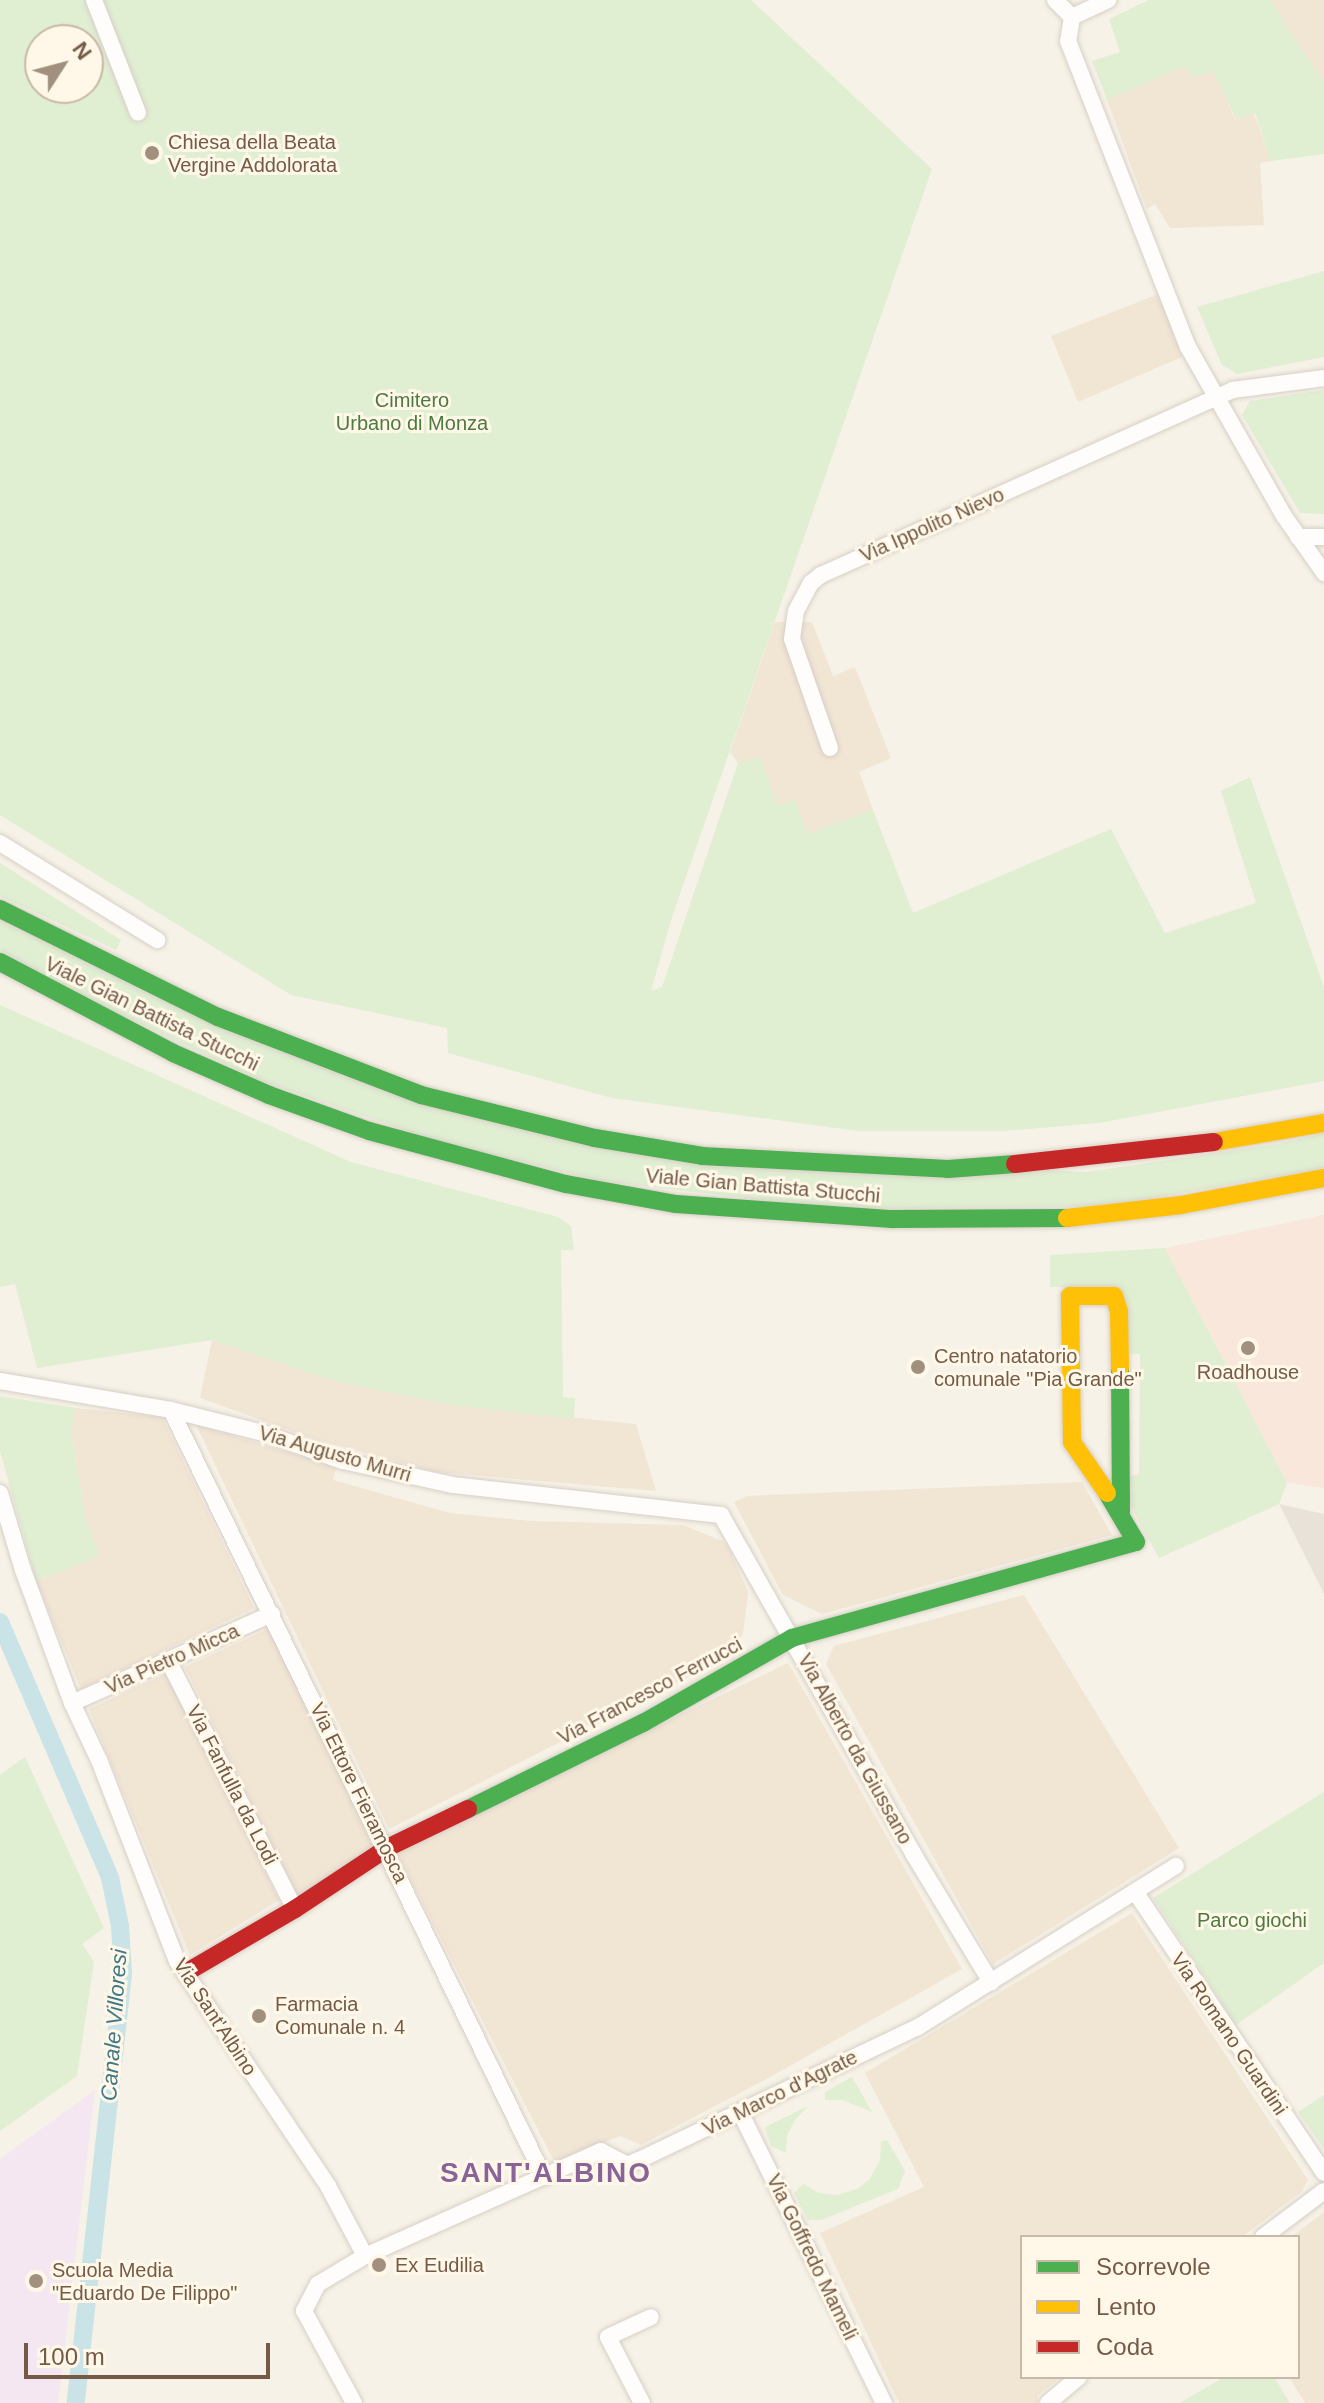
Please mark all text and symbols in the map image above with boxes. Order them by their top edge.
north arrow [24,24,104,104]
text: N [67,37,97,65]
place label: Chiesa della Beata Vergine Addolorata [168,130,338,177]
marker: Chiesa della Beata Vergine Addolorata [143,144,161,162]
park label: Cimitero Urbano di Monza [336,388,488,435]
street label: Via Ippolito Nievo [856,482,1008,568]
street label: Viale Gian Battista Stucchi [41,952,263,1076]
street label: Viale Gian Battista Stucchi [645,1164,881,1208]
marker: Roadhouse [1239,1339,1257,1357]
place label: Centro natatorio comunale "Pia Grande" [934,1344,1142,1391]
marker: Centro natatorio comunale "Pia Grande" [909,1358,927,1376]
place label: Roadhouse [1197,1360,1299,1384]
street label: Via Augusto Murri [255,1421,415,1487]
street label: Via Pietro Micca [101,1619,243,1699]
street label: Via Francesco Ferrucci [554,1632,746,1750]
street label: Via Alberto da Giussano [792,1649,918,1849]
street label: Via Ettore Fieramosca [305,1699,413,1887]
street label: Via Fanfulla da Lodi [181,1701,283,1869]
park label: Parco giochi [1197,1908,1307,1932]
water label: Canale Villoresi [96,1948,132,2102]
street label: Via Romano Guardini [1166,1948,1292,2120]
street label: Via Sant'Albino [168,1954,262,2080]
place label: Farmacia Comunale n. 4 [275,1992,405,2039]
marker: Farmacia Comunale n. 4 [250,2007,268,2025]
street label: Via Marco d'Agrate [699,2045,861,2141]
district label: SANT'ALBINO [440,2156,652,2190]
street label: Via Goffredo Mameli [761,2170,863,2344]
legend [1020,2235,1300,2379]
place label: Ex Eudilia [395,2253,484,2277]
text: Scorrevole [1096,2253,1211,2280]
marker: Ex Eudilia [370,2256,388,2274]
place label: Scuola Media "Eduardo De Filippo" [52,2258,237,2305]
marker: Scuola Media "Eduardo De Filippo" [27,2272,45,2290]
text: Lento [1096,2293,1156,2320]
scale bar [28,2327,274,2377]
text: Coda [1096,2333,1153,2360]
text: 100 m [38,2343,105,2370]

